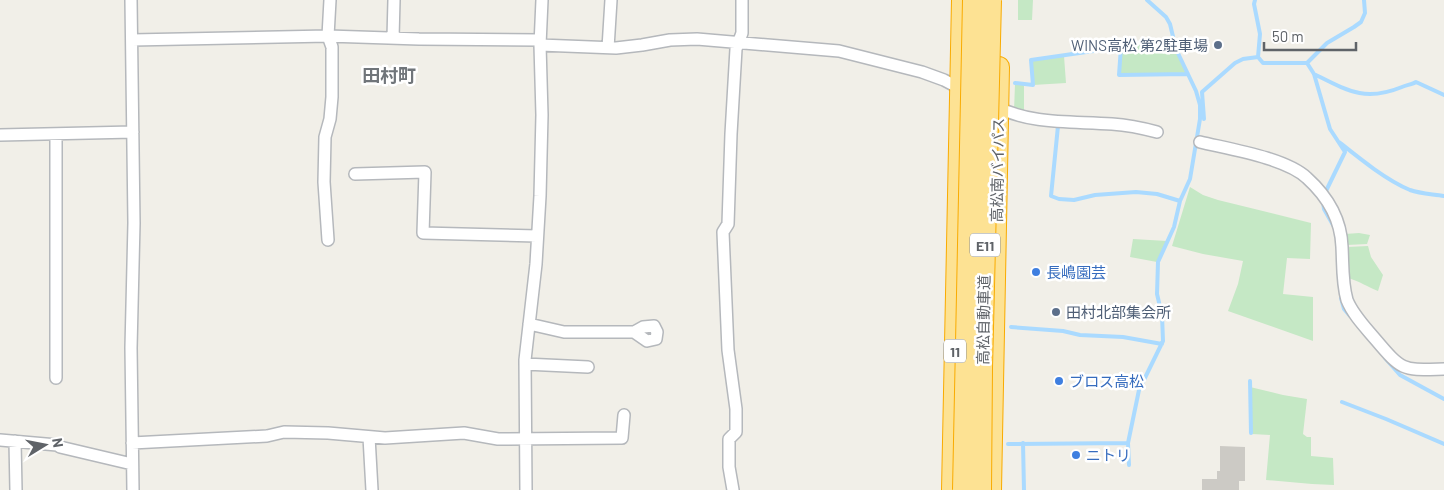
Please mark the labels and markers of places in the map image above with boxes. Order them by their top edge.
place label: WINS高松 第2駐車場 [1071,36,1208,54]
marker: WINS高松 第2駐車場 [1212,39,1224,51]
place label: 長嶋園芸 [1046,263,1106,281]
marker: 長嶋園芸 [1030,266,1042,278]
place label: 田村北部集会所 [1066,303,1171,321]
marker: 田村北部集会所 [1050,306,1062,318]
place label: ブロス高松 [1069,372,1144,390]
marker: ブロス高松 [1053,375,1065,387]
place label: ニトリ [1086,446,1131,464]
marker: ニトリ [1070,449,1082,461]

